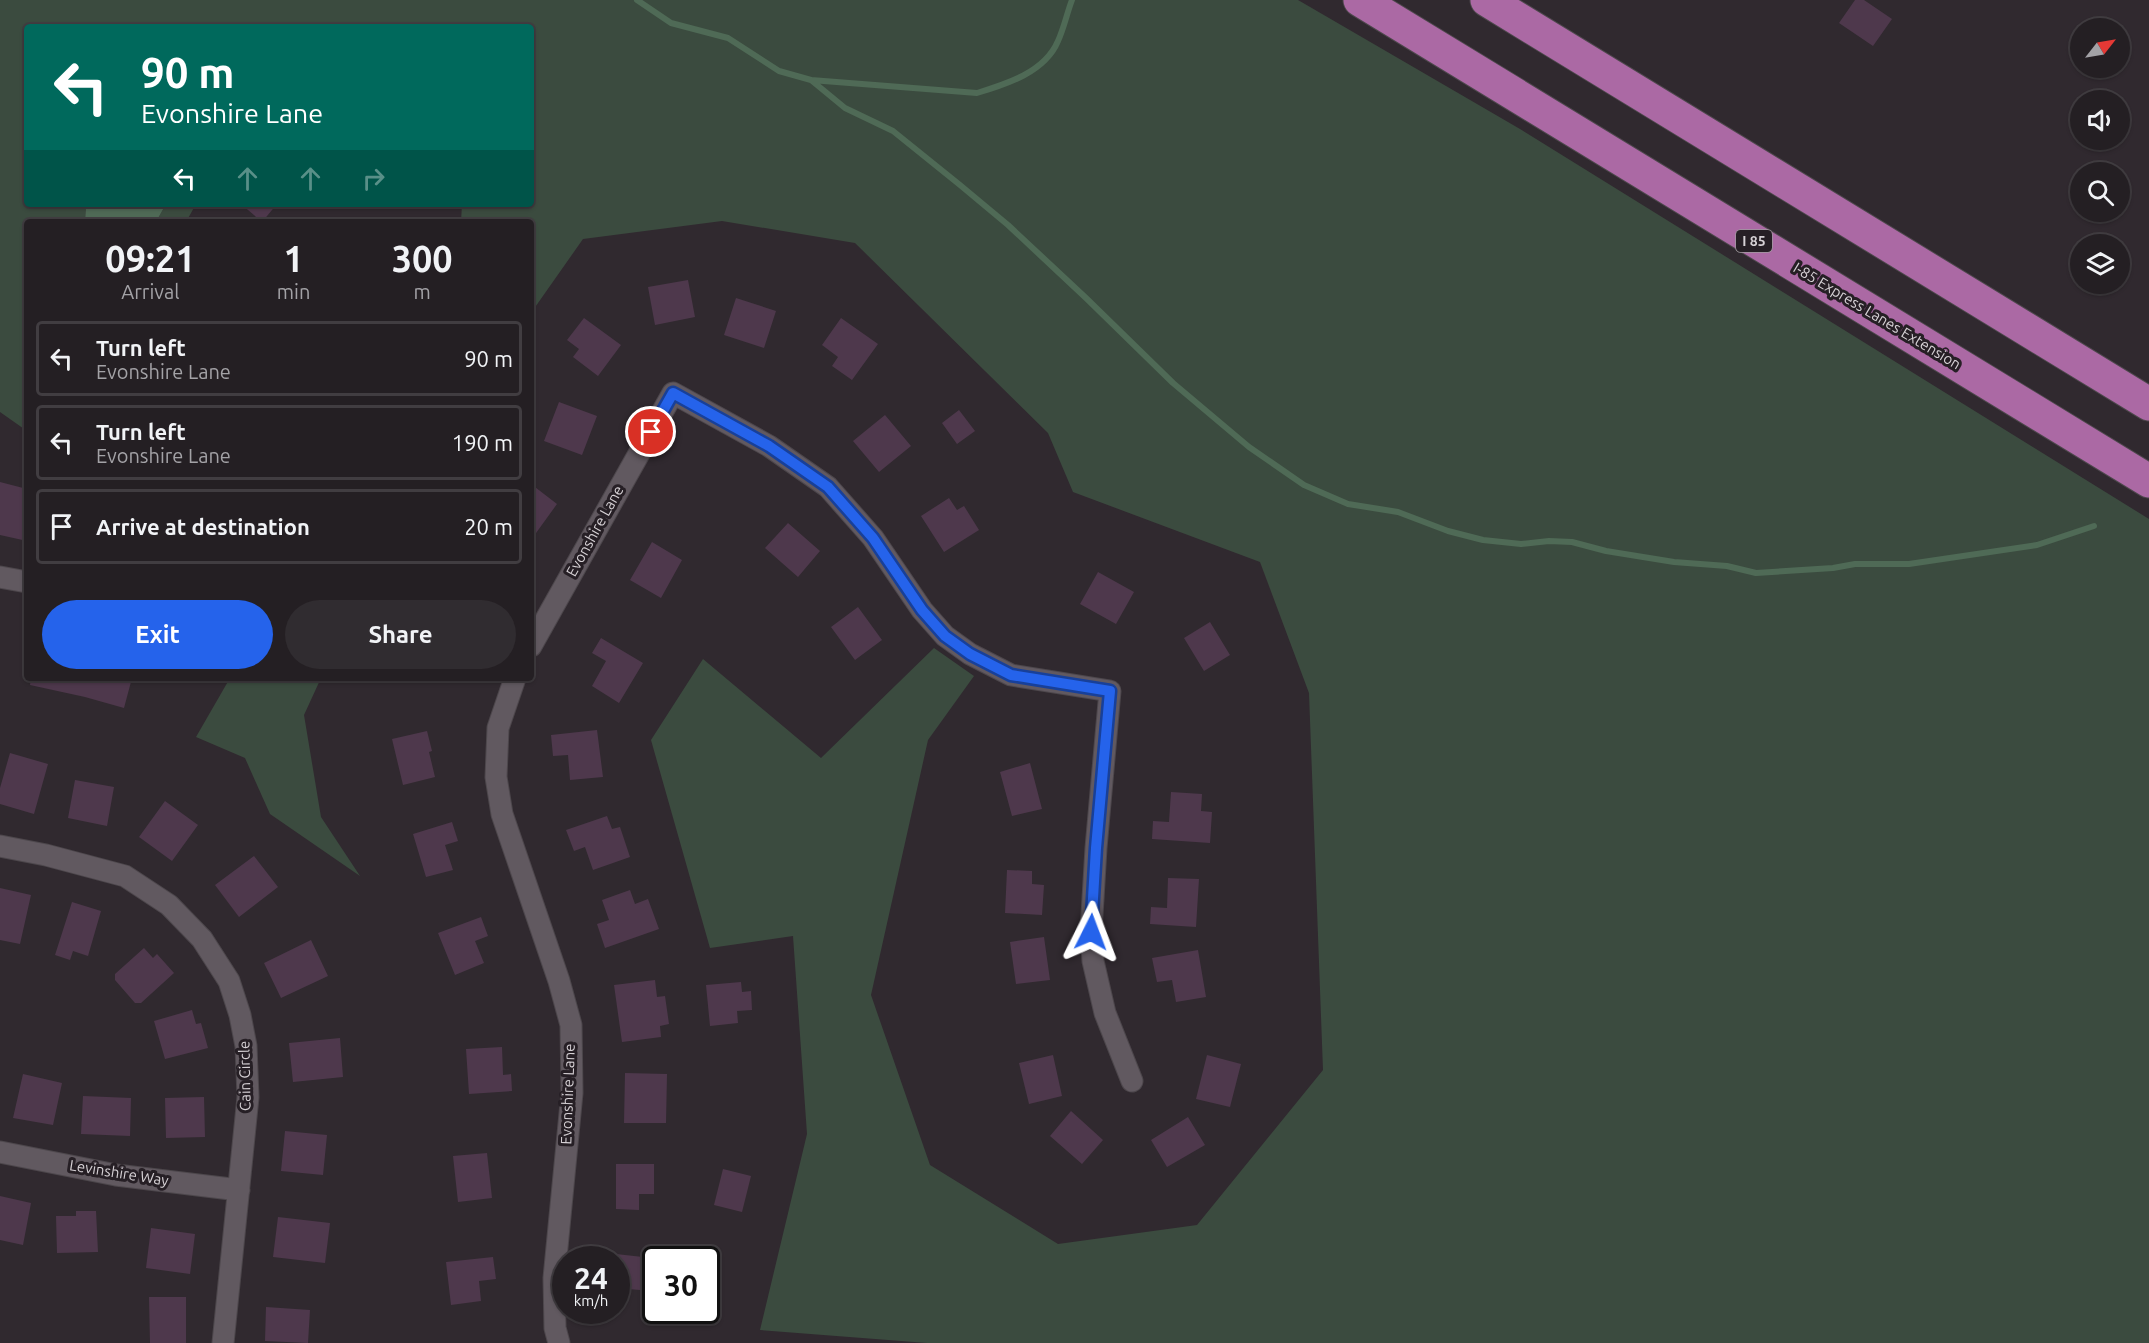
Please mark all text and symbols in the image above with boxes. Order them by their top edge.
north arrow [2070,18,2130,78]
map controls [2070,18,2130,294]
icon: left [42,48,120,126]
text: 90 m [141,49,235,96]
button: sound [2070,90,2130,150]
text: Evonshire Lane [141,98,323,128]
icon: left [168,162,201,195]
icon: ahead [231,162,264,195]
icon: ahead [294,162,327,195]
icon: right [357,162,390,195]
button: search [2070,162,2130,222]
road number: I 85 [1736,230,1772,252]
button: layers [2070,234,2130,294]
text: 09:21 [105,238,195,279]
text: 1 [283,238,304,279]
text: 300 [392,238,453,279]
street label: I-85 Express Lanes Extension [1790,259,1964,372]
text: Arrival [121,280,180,303]
text: min [277,280,310,303]
text: m [414,280,431,303]
text: Turn left [96,335,186,360]
icon: left [45,342,78,375]
text: 90 m [464,346,513,371]
text: Evonshire Lane [96,360,231,383]
pin [625,406,676,457]
icon: arrive [634,415,667,448]
text: Turn left [96,419,186,444]
icon: left [45,426,78,459]
text: 190 m [452,430,513,455]
text: Evonshire Lane [96,444,231,467]
street label: Evonshire Lane [563,482,627,579]
icon: arrive [45,510,78,543]
text: Arrive at destination [96,514,310,539]
text: 20 m [464,514,513,539]
button: Exit [42,600,273,669]
button: Share [285,600,516,669]
position arrow [1059,900,1123,964]
street label: Cain Circle [235,1041,254,1111]
street label: Evonshire Lane [557,1043,578,1145]
street label: Levinshire Way [68,1156,170,1189]
speed limit sign: 30 [642,1246,720,1324]
text: 24 [574,1261,608,1295]
text: km/h [574,1292,608,1309]

